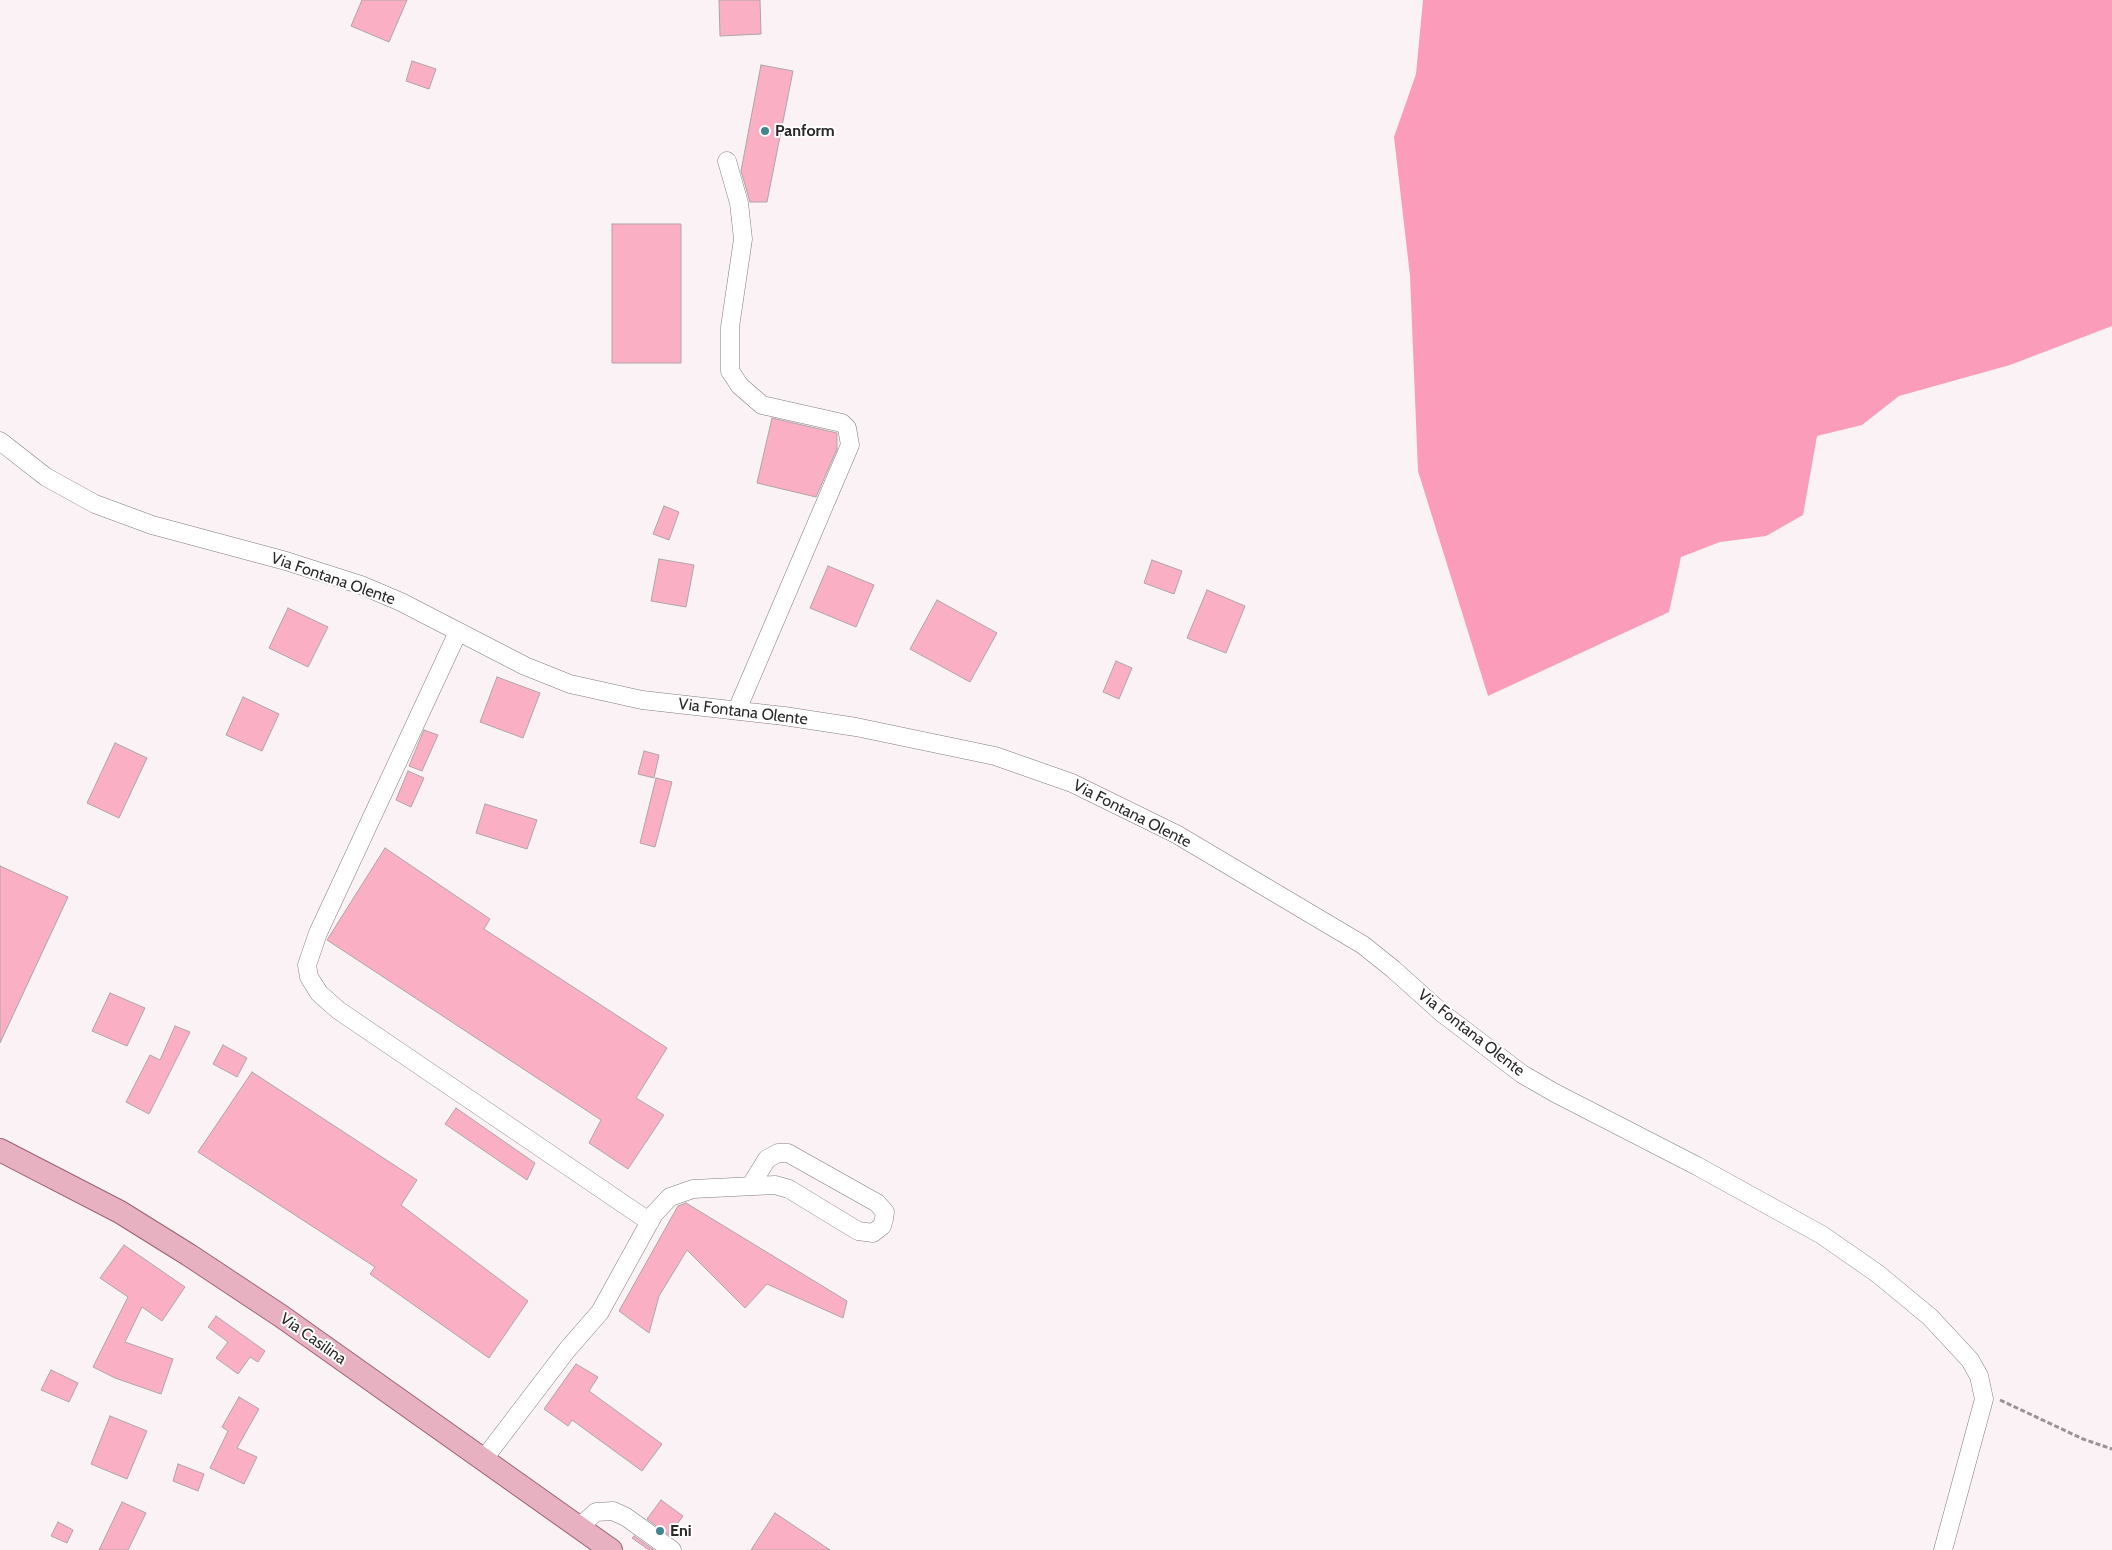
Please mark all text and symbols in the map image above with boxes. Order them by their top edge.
place label: Panform [775,121,835,141]
marker: Panform [759,125,771,137]
street label: Via Fontana Olente [268,549,398,609]
street label: Via Fontana Olente [677,695,809,729]
street label: Via Fontana Olente [1070,776,1194,852]
street label: Via Fontana Olente [1414,985,1528,1081]
street label: Via Casilina [276,1309,350,1369]
place label: Eni [670,1521,692,1541]
marker: Eni [654,1525,666,1537]

